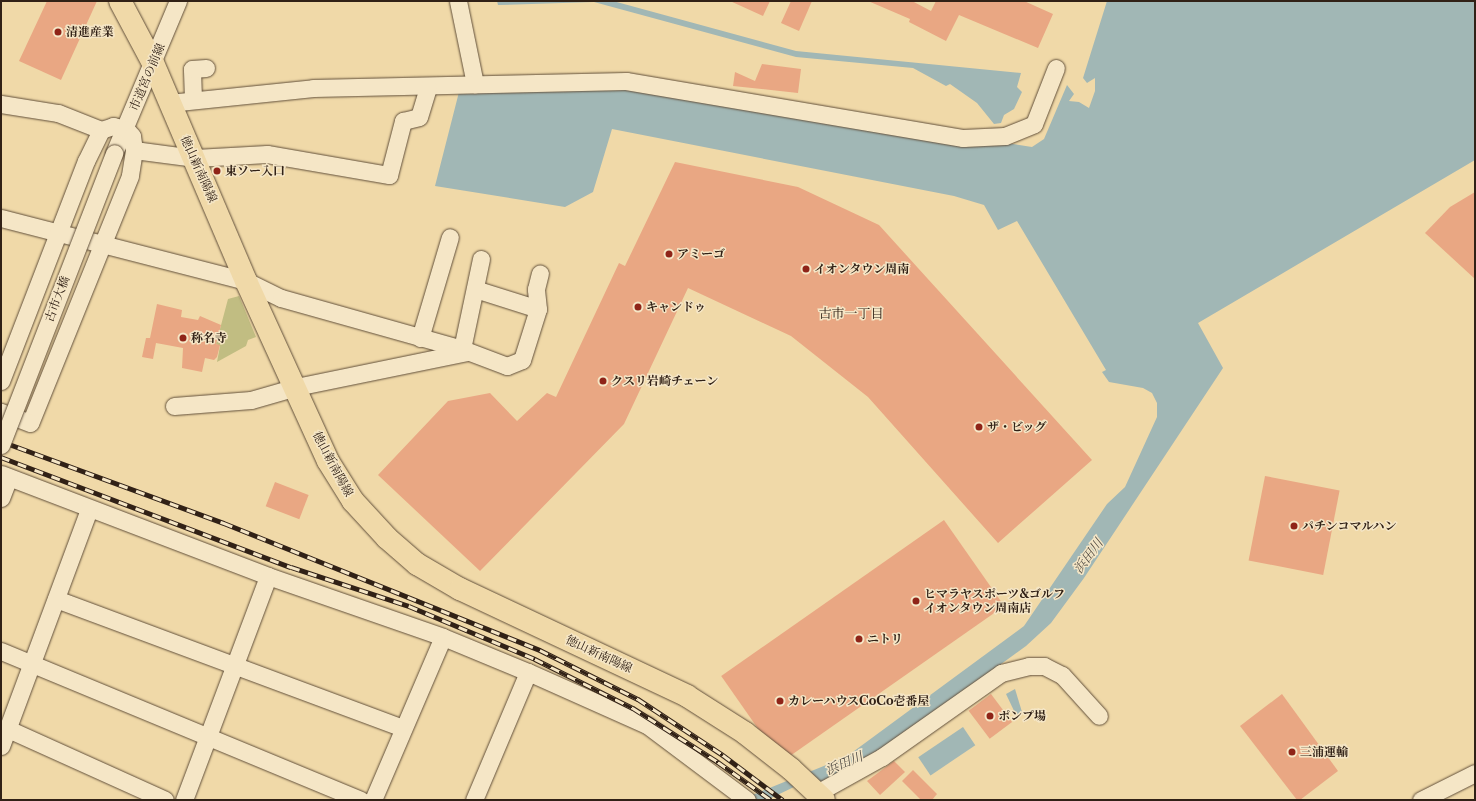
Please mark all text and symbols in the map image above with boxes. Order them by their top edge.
place label: 清進産業 [66,25,114,39]
marker: 清進産業 [53,27,63,37]
street label: 市道宮の前線 [126,41,168,113]
street label: 徳山新南陽線 [178,133,220,205]
place label: 東ソー入口 [225,164,285,178]
marker: 東ソー入口 [212,166,222,176]
place label: アミーゴ [677,247,725,261]
marker: アミーゴ [664,249,674,259]
place label: イオンタウン周南 [814,262,910,276]
marker: イオンタウン周南 [801,264,811,274]
street label: 古市大橋 [42,274,72,324]
place label: キャンドゥ [646,300,706,314]
marker: キャンドゥ [633,302,643,312]
district label: 古市一丁目 [819,305,883,321]
place label: 称名寺 [191,331,227,345]
marker: 称名寺 [178,333,188,343]
place label: クスリ岩崎チェーン [611,374,719,388]
marker: クスリ岩崎チェーン [598,376,608,386]
place label: ザ・ビッグ [987,420,1047,434]
marker: ザ・ビッグ [974,422,984,432]
street label: 徳山新南陽線 [310,429,356,499]
place label: パチンコマルハン [1302,519,1398,533]
marker: パチンコマルハン [1289,521,1299,531]
water label: 浜田川 [1070,536,1106,576]
place label: ヒマラヤスポーツ&ゴルフ イオンタウン周南店 [924,587,1066,615]
marker: ヒマラヤスポーツ&ゴルフ イオンタウン周南店 [911,596,921,606]
street label: 徳山新南陽線 [563,632,635,676]
place label: ニトリ [867,632,903,646]
marker: ニトリ [854,634,864,644]
place label: カレーハウスCoCo壱番屋 [788,694,931,708]
marker: カレーハウスCoCo壱番屋 [775,696,785,706]
place label: ポンプ場 [998,709,1046,723]
marker: ポンプ場 [985,711,995,721]
place label: 三浦運輸 [1300,745,1348,759]
marker: 三浦運輸 [1287,747,1297,757]
water label: 浜田川 [823,748,865,778]

